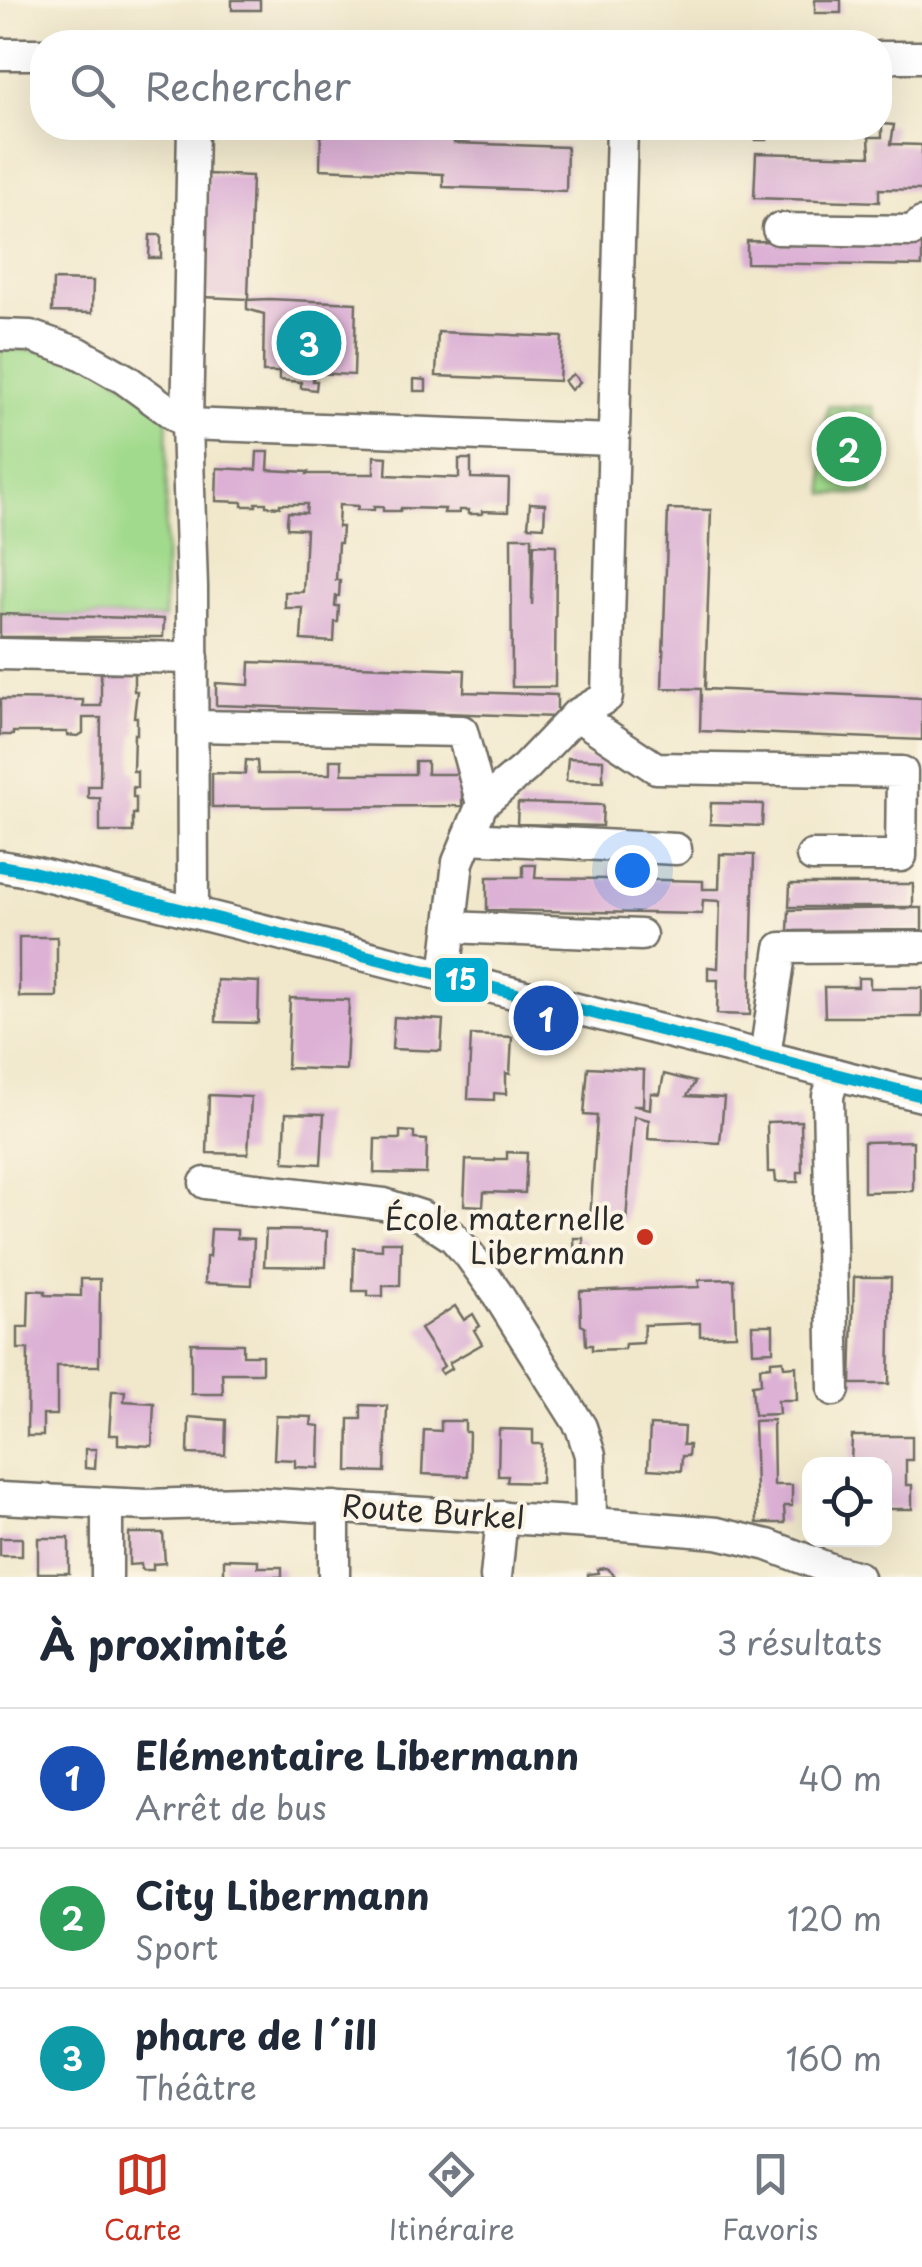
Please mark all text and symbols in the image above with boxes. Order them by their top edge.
search box [30,30,892,140]
text: Rechercher [145,57,351,114]
icon: search [65,58,120,113]
pin: 3 [276,306,342,380]
pin: 2 [816,412,882,486]
your location [607,845,658,896]
line badge: 15 [433,956,490,1004]
text: 15 [445,957,477,1000]
pin: 1 [514,980,578,1056]
place label: École maternelle Libermann [384,1195,625,1274]
marker: École maternelle Libermann [634,1226,656,1248]
map controls [802,1457,892,1547]
button: locate [802,1457,892,1547]
street label: Route Burkel [340,1482,526,1539]
text: À proximité [40,1611,288,1674]
text: 3 résultats [717,1618,882,1666]
text: Elémentaire Libermann [135,1726,579,1783]
text: 1 [65,1754,80,1802]
text: 40 m [798,1754,882,1802]
text: Arrêt de bus [135,1783,327,1831]
text: City Libermann [135,1866,430,1923]
text: 2 [61,1894,84,1942]
text: 120 m [787,1894,882,1942]
text: Sport [135,1923,218,1971]
text: phare de l´ill [135,2006,377,2063]
text: 3 [62,2034,83,2082]
text: 160 m [786,2034,882,2082]
text: Théâtre [135,2063,257,2111]
tab: Carte [104,2147,181,2250]
tab: Itinéraire [389,2147,515,2250]
tab: Favoris [722,2147,818,2250]

